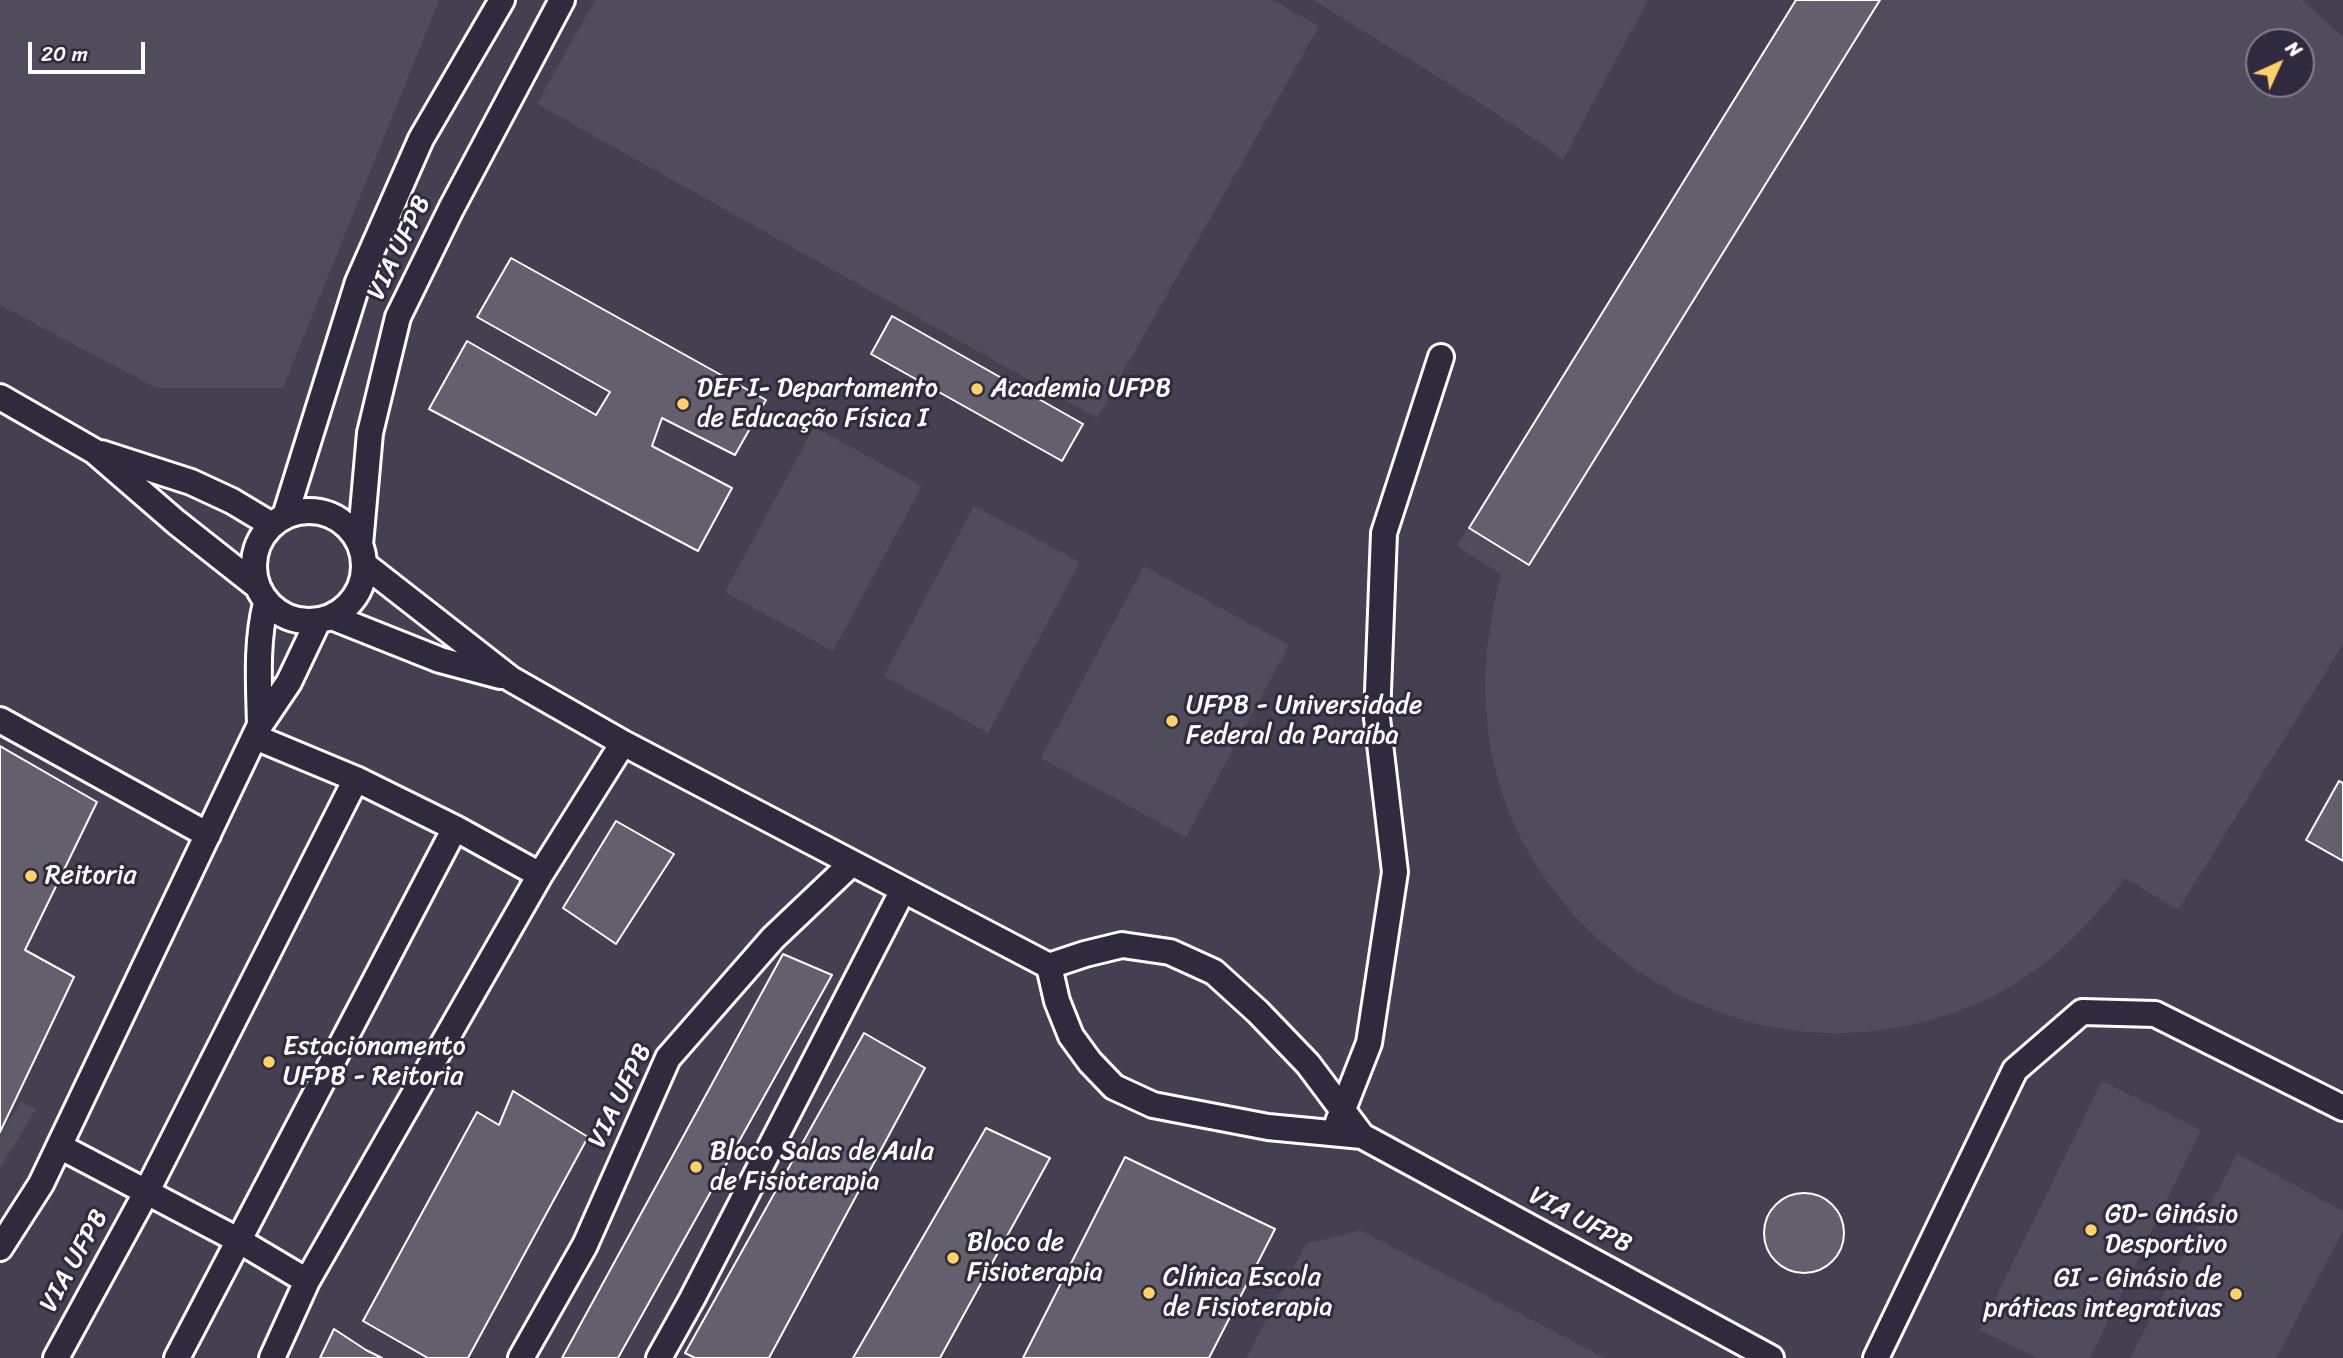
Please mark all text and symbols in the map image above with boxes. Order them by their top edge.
scale bar [32,28,149,72]
north arrow [2245,28,2315,98]
text: N [2277,33,2310,66]
text: 20 m [41,35,88,73]
street label: VIA UFPB [361,191,439,305]
place label: DEF I- Departamento de Educação Física I [697,373,938,434]
place label: Academia UFPB [991,373,1171,405]
marker: Academia UFPB [969,381,985,397]
marker: DEF I- Departamento de Educação Física I [675,396,691,412]
place label: UFPB - Universidade Federal da Paraíba [1186,690,1422,752]
marker: UFPB - Universidade Federal da Paraíba [1164,713,1180,729]
place label: Reitoria [45,860,136,892]
marker: Reitoria [23,868,39,884]
place label: Estacionamento UFPB - Reitoria [283,1031,466,1092]
street label: VIA UFPB [582,1039,660,1153]
marker: Estacionamento UFPB - Reitoria [261,1054,277,1070]
place label: Bloco Salas de Aula de Fisioterapia [710,1136,934,1198]
marker: Bloco Salas de Aula de Fisioterapia [688,1159,704,1175]
street label: VIA UFPB [1523,1181,1637,1261]
place label: GD- Ginásio Desportivo [2105,1199,2238,1260]
street label: VIA UFPB [34,1204,116,1318]
marker: GD- Ginásio Desportivo [2083,1222,2099,1238]
place label: Bloco de Fisioterapia [967,1227,1103,1288]
marker: Bloco de Fisioterapia [945,1250,961,1266]
place label: Clínica Escola de Fisioterapia [1163,1262,1333,1324]
place label: GI - Ginásio de práticas integrativas [1984,1263,2222,1324]
marker: Clínica Escola de Fisioterapia [1141,1285,1157,1301]
marker: GI - Ginásio de práticas integrativas [2228,1286,2244,1302]

